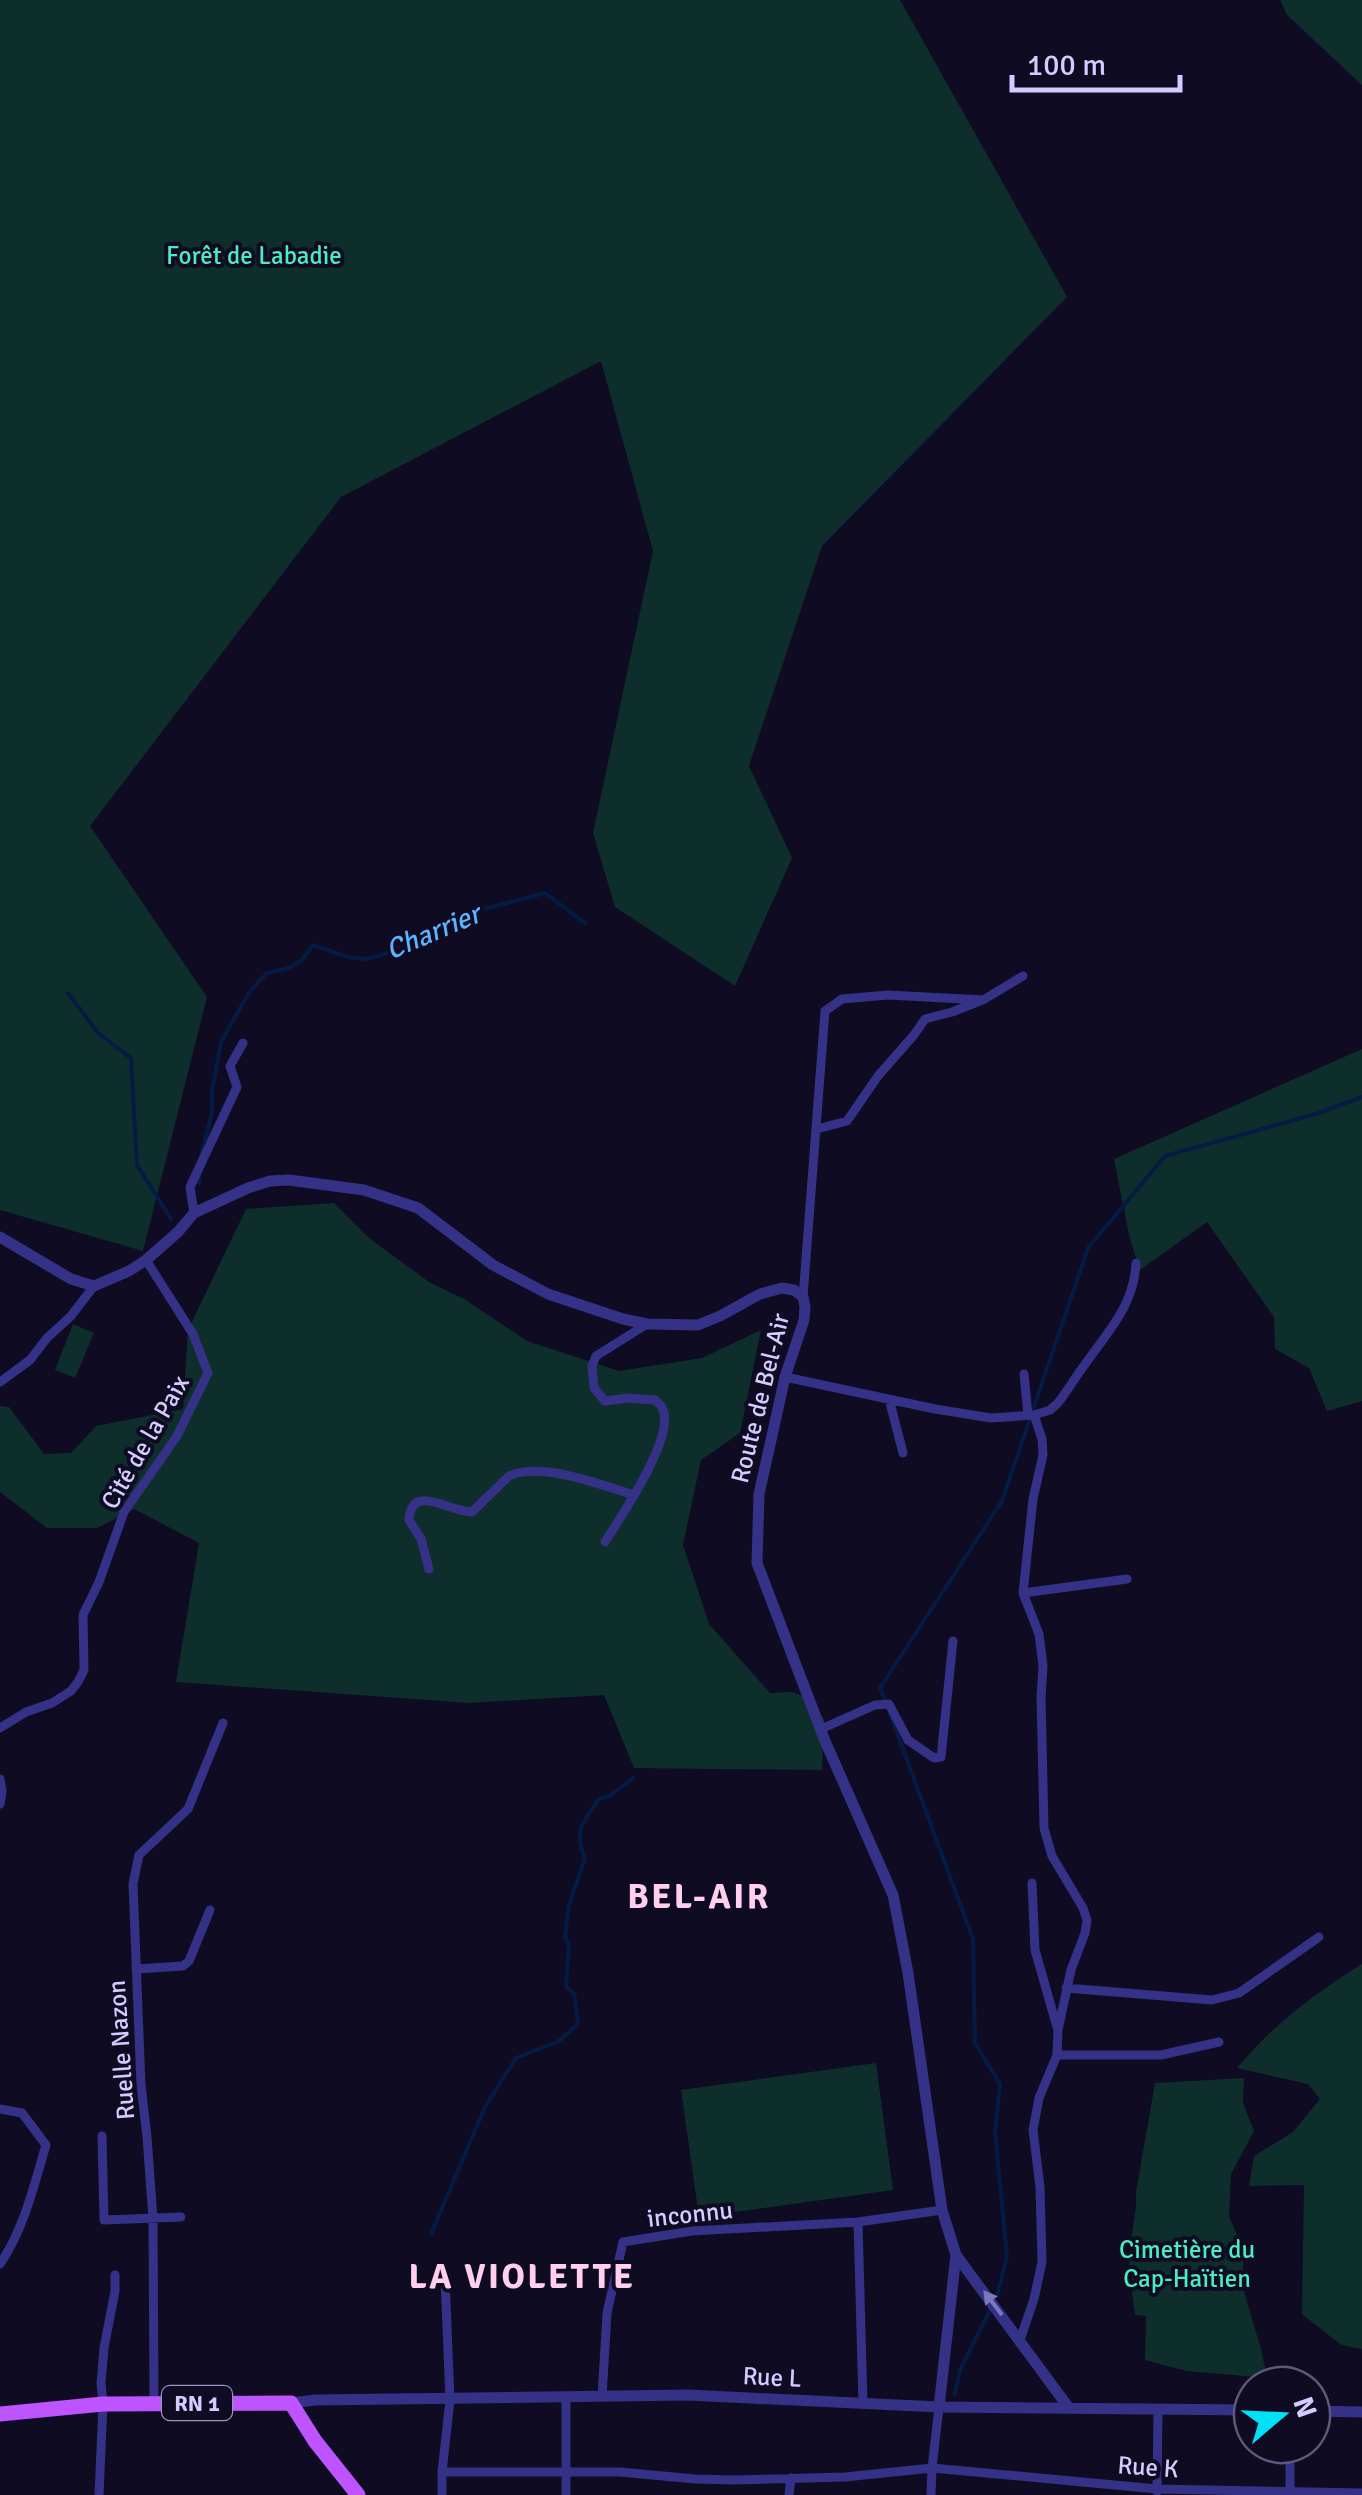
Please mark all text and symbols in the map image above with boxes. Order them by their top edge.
scale bar [1012,30,1180,92]
text: 100 m [1027,47,1106,84]
park label: Forêt de Labadie [166,240,342,271]
water label: Charrier [381,896,489,967]
street label: Route de Bel-Air [724,1309,796,1486]
street label: Cité de la Paix [94,1369,196,1515]
district label: BEL-AIR [627,1875,771,1918]
street label: Ruelle Nazon [101,1979,141,2121]
street label: inconnu [646,2194,734,2234]
park label: Cimetière du Cap-Haïtien [1119,2234,1255,2294]
district label: LA VIOLETTE [408,2255,636,2298]
one-way arrow [983,2290,1003,2316]
street label: Rue L [742,2360,802,2394]
north arrow [1232,2365,1332,2465]
road number: RN 1 [162,2386,232,2420]
text: N [1285,2392,1324,2422]
street label: Rue K [1116,2449,1180,2485]

